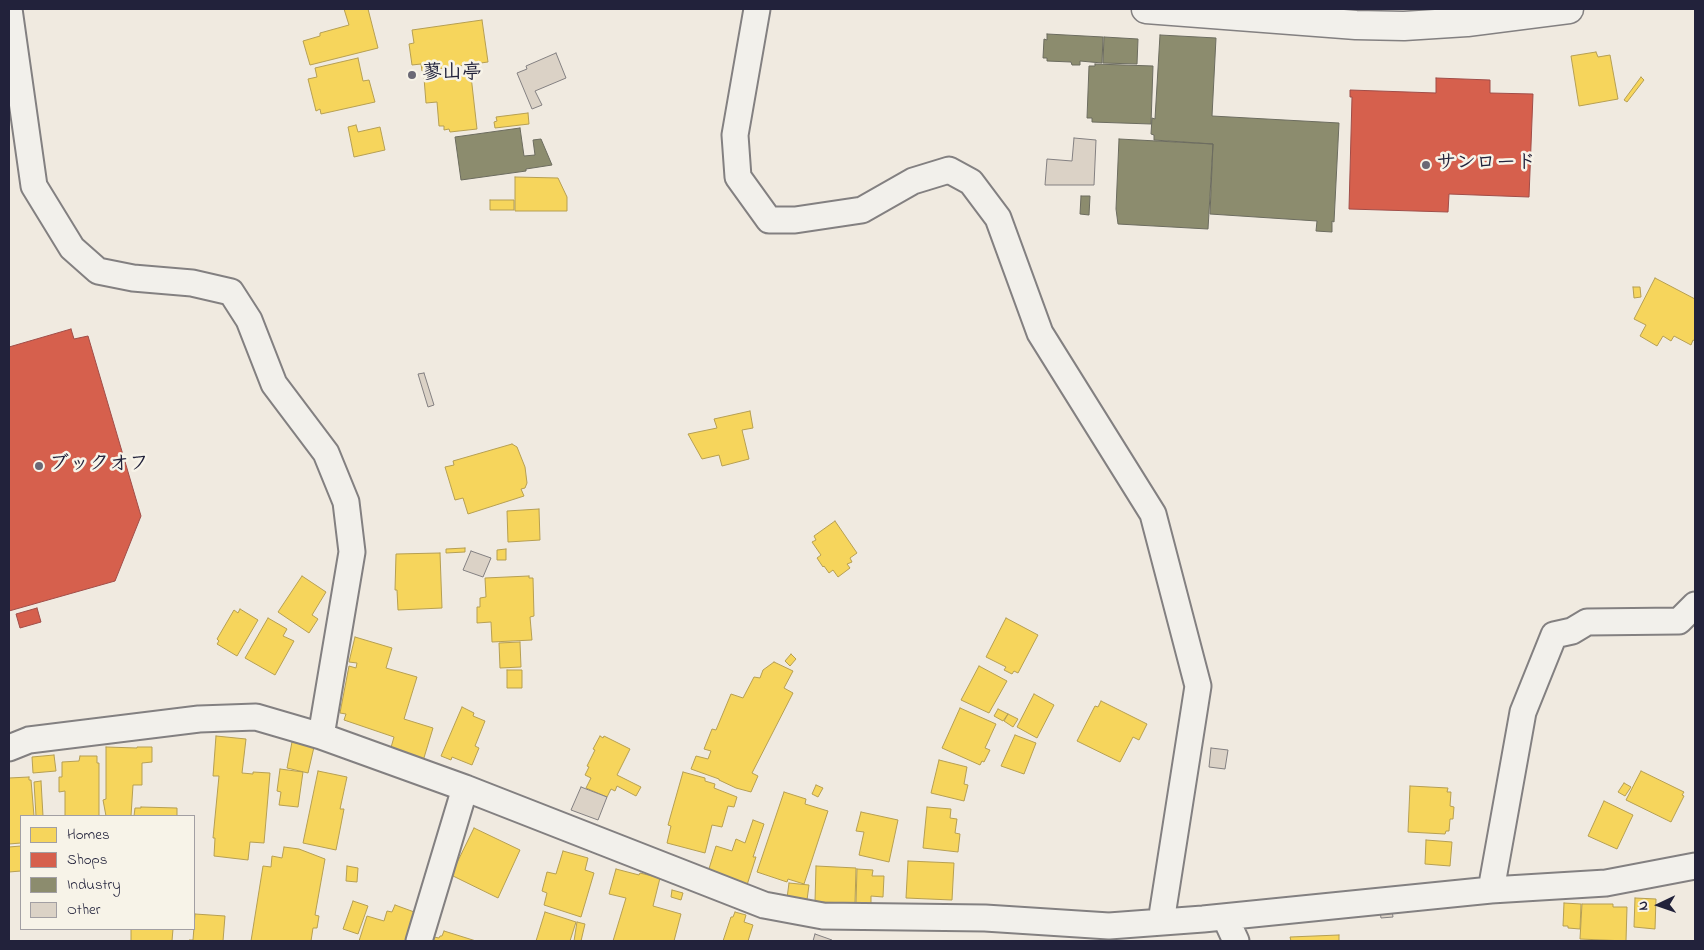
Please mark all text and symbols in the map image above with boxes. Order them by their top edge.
place label: 蓼山亭 [422,63,482,87]
marker: 蓼山亭 [406,69,418,81]
place label: サンロード [1436,153,1536,177]
marker: サンロード [1420,159,1432,171]
place label: ブックオフ [49,454,149,478]
marker: ブックオフ [33,460,45,472]
legend [20,815,195,930]
text: Homes [67,824,110,846]
text: Shops [67,849,107,871]
text: Industry [67,874,121,896]
north arrow [1634,880,1684,930]
text: Other [67,899,100,921]
text: N [1633,901,1654,911]

